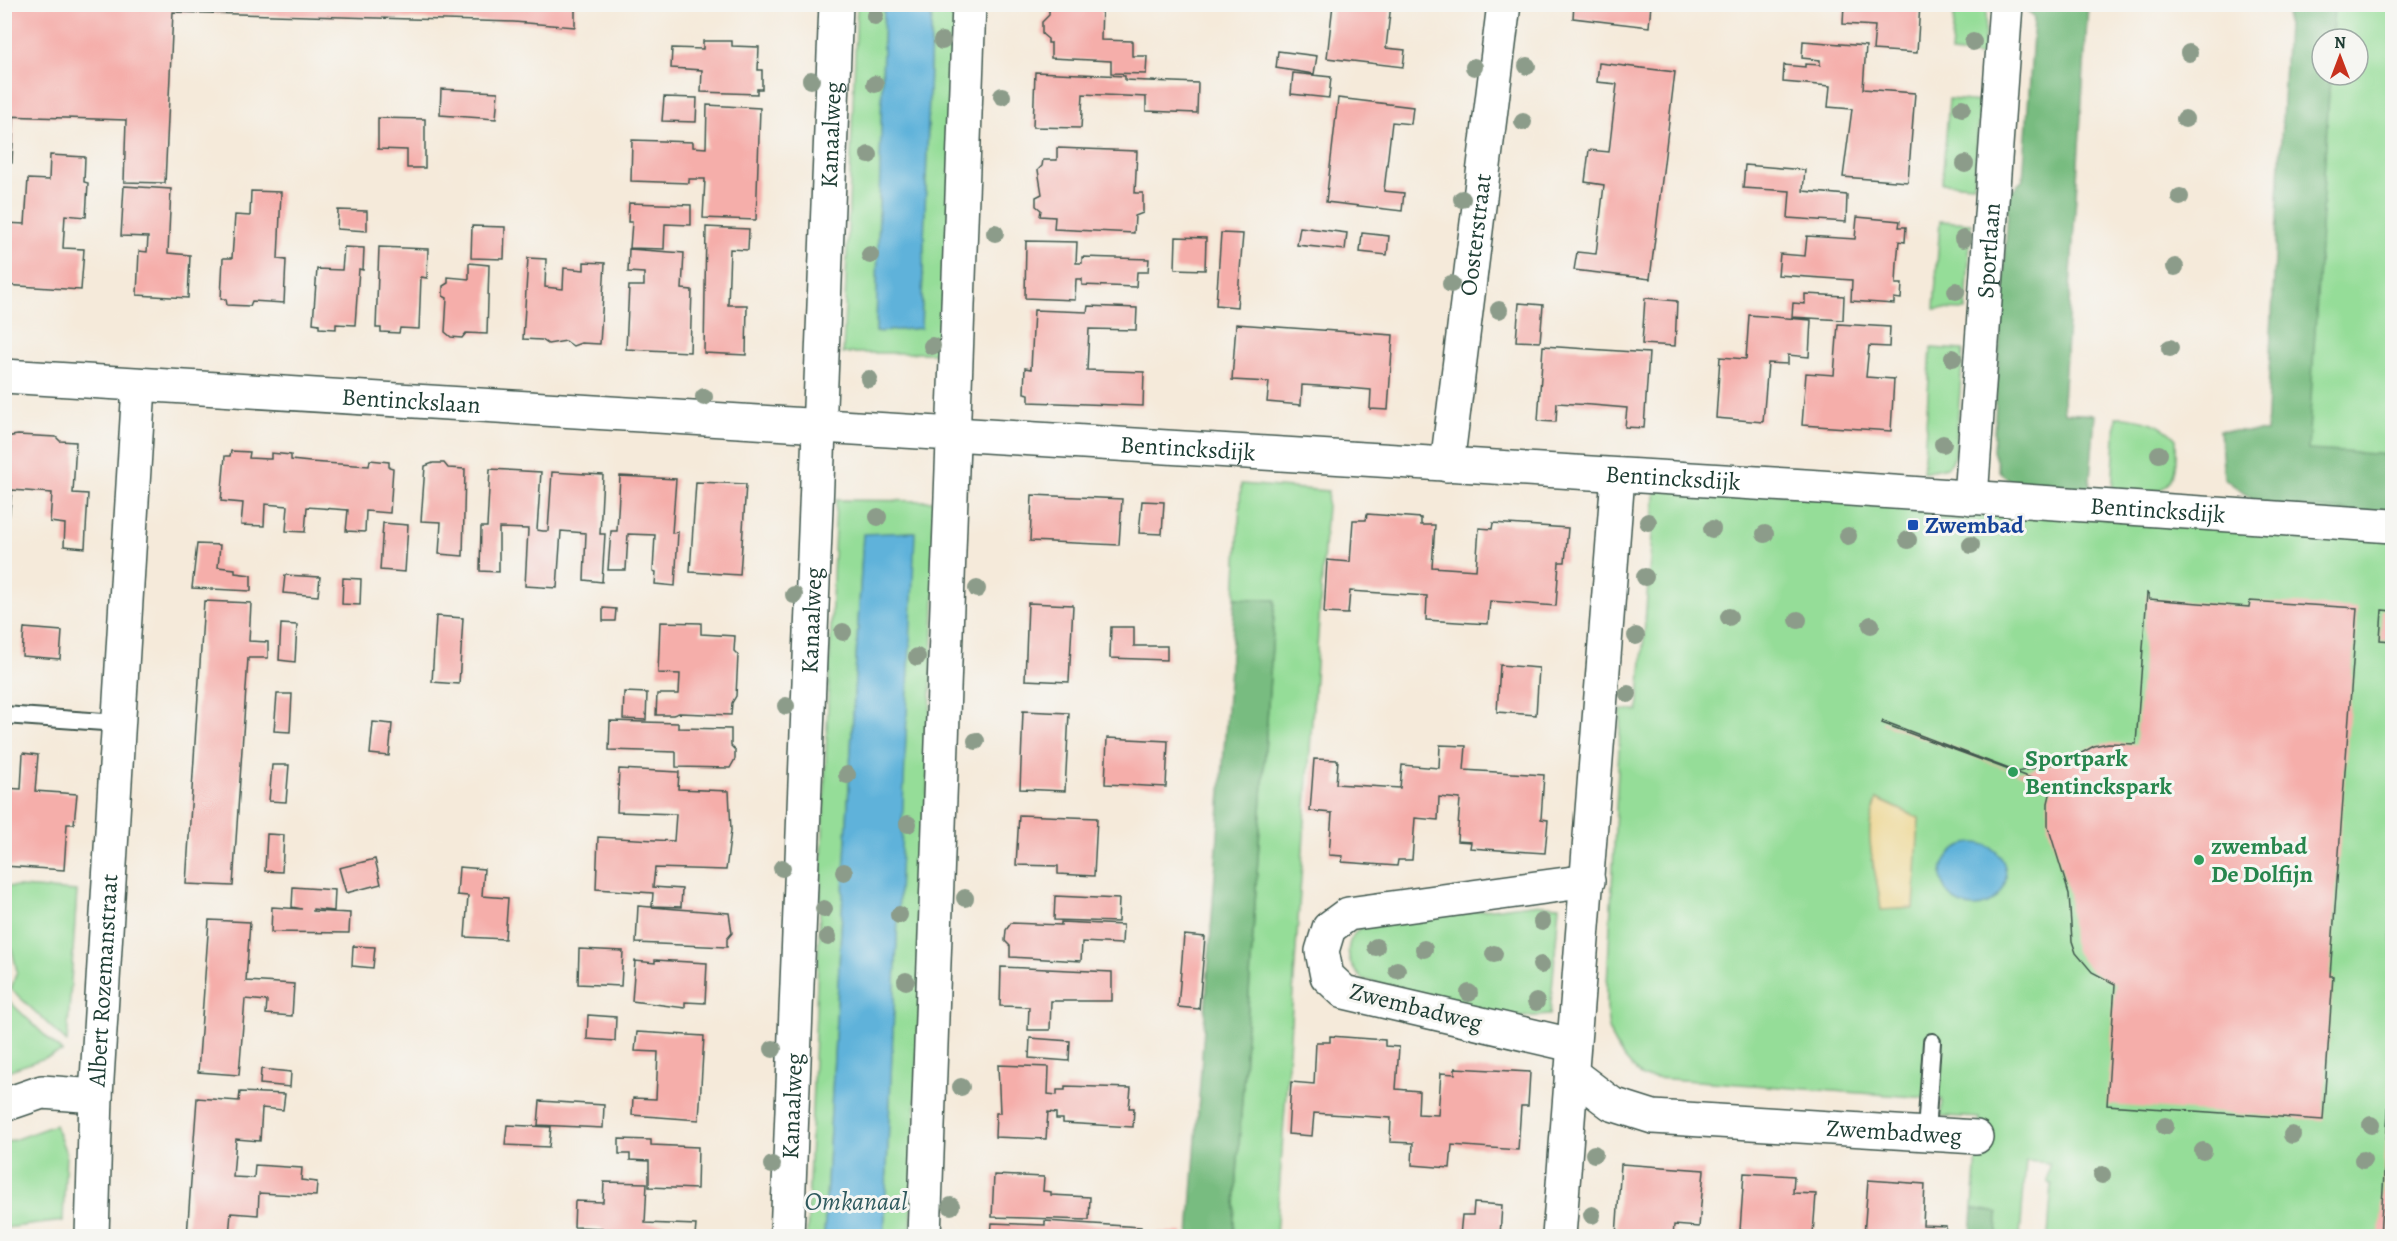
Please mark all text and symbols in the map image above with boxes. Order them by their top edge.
north arrow [2310,27,2370,87]
text: N [2334,32,2346,54]
street label: Kanaalweg [813,81,849,189]
street label: Oosterstraat [1452,172,1499,298]
street label: Sportlaan [1969,202,2008,300]
street label: Bentinckslaan [341,381,482,421]
street label: Bentincksdijk [1119,428,1256,468]
street label: Bentincksdijk [1604,458,1741,498]
street label: Bentincksdijk [2089,489,2226,531]
place label: Zwembad [1925,509,2024,541]
marker: Zwembad [1906,518,1920,532]
street label: Kanaalweg [793,567,830,674]
place label: Sportpark Bentinckspark [2025,742,2173,802]
marker: Sportpark Bentinckspark [2006,765,2020,779]
place label: zwembad De Dolfijn [2211,830,2313,890]
marker: zwembad De Dolfijn [2192,853,2206,867]
street label: Albert Rozemanstraat [81,873,125,1089]
street label: Zwembadweg [1346,975,1486,1039]
street label: Kanaalweg [774,1052,810,1160]
street label: Zwembadweg [1825,1112,1963,1152]
water label: Omkanaal [805,1184,908,1219]

